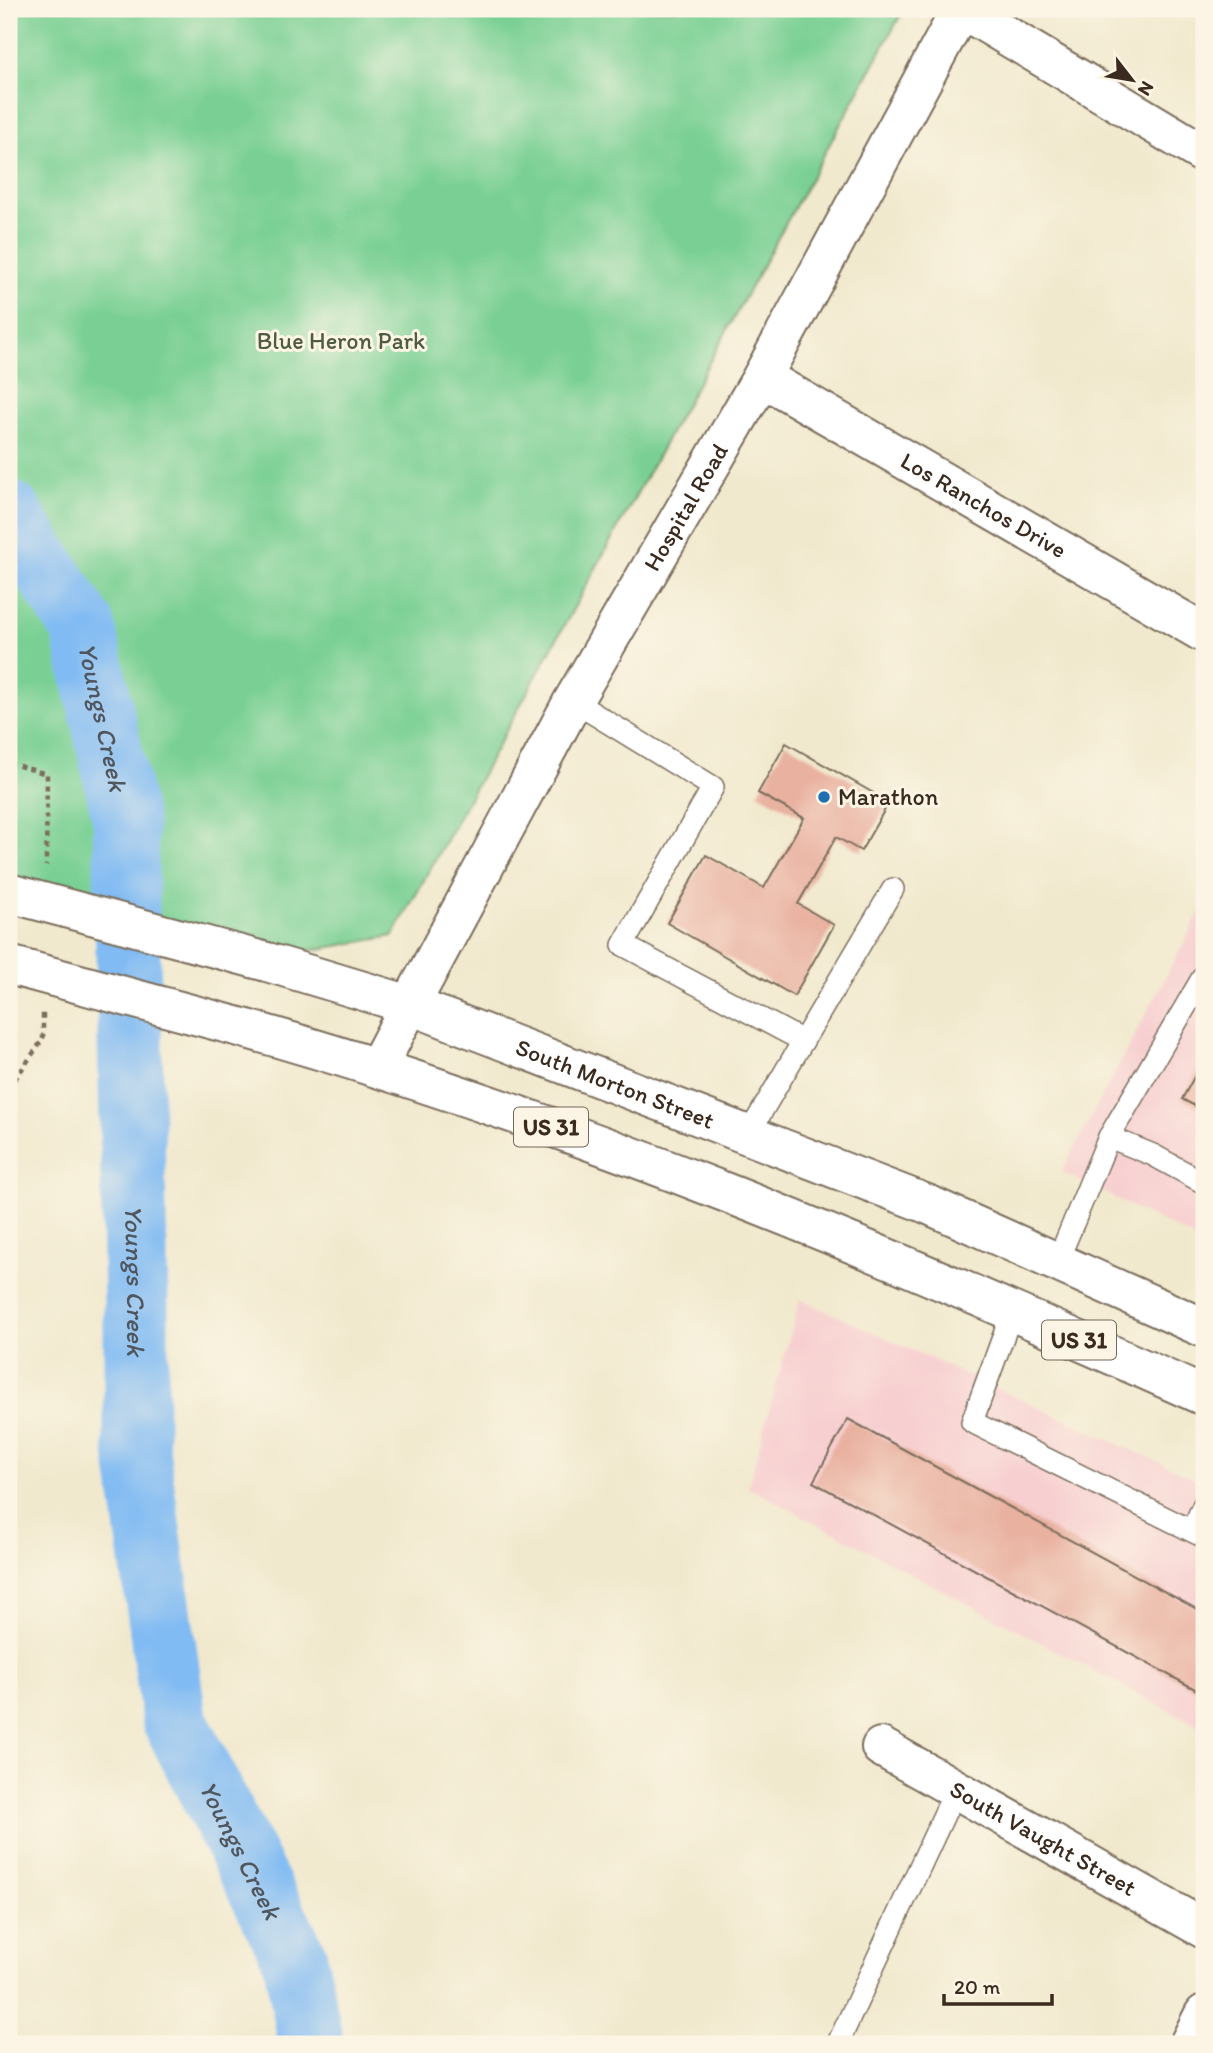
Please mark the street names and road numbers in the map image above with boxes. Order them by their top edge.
street label: Hospital Road [637,438,734,576]
street label: Los Ranchos Drive [896,446,1072,564]
street label: South Morton Street [512,1032,719,1135]
road number: US 31 [514,1108,588,1146]
road number: US 31 [1042,1320,1116,1359]
street label: South Vaught Street [945,1774,1141,1902]

